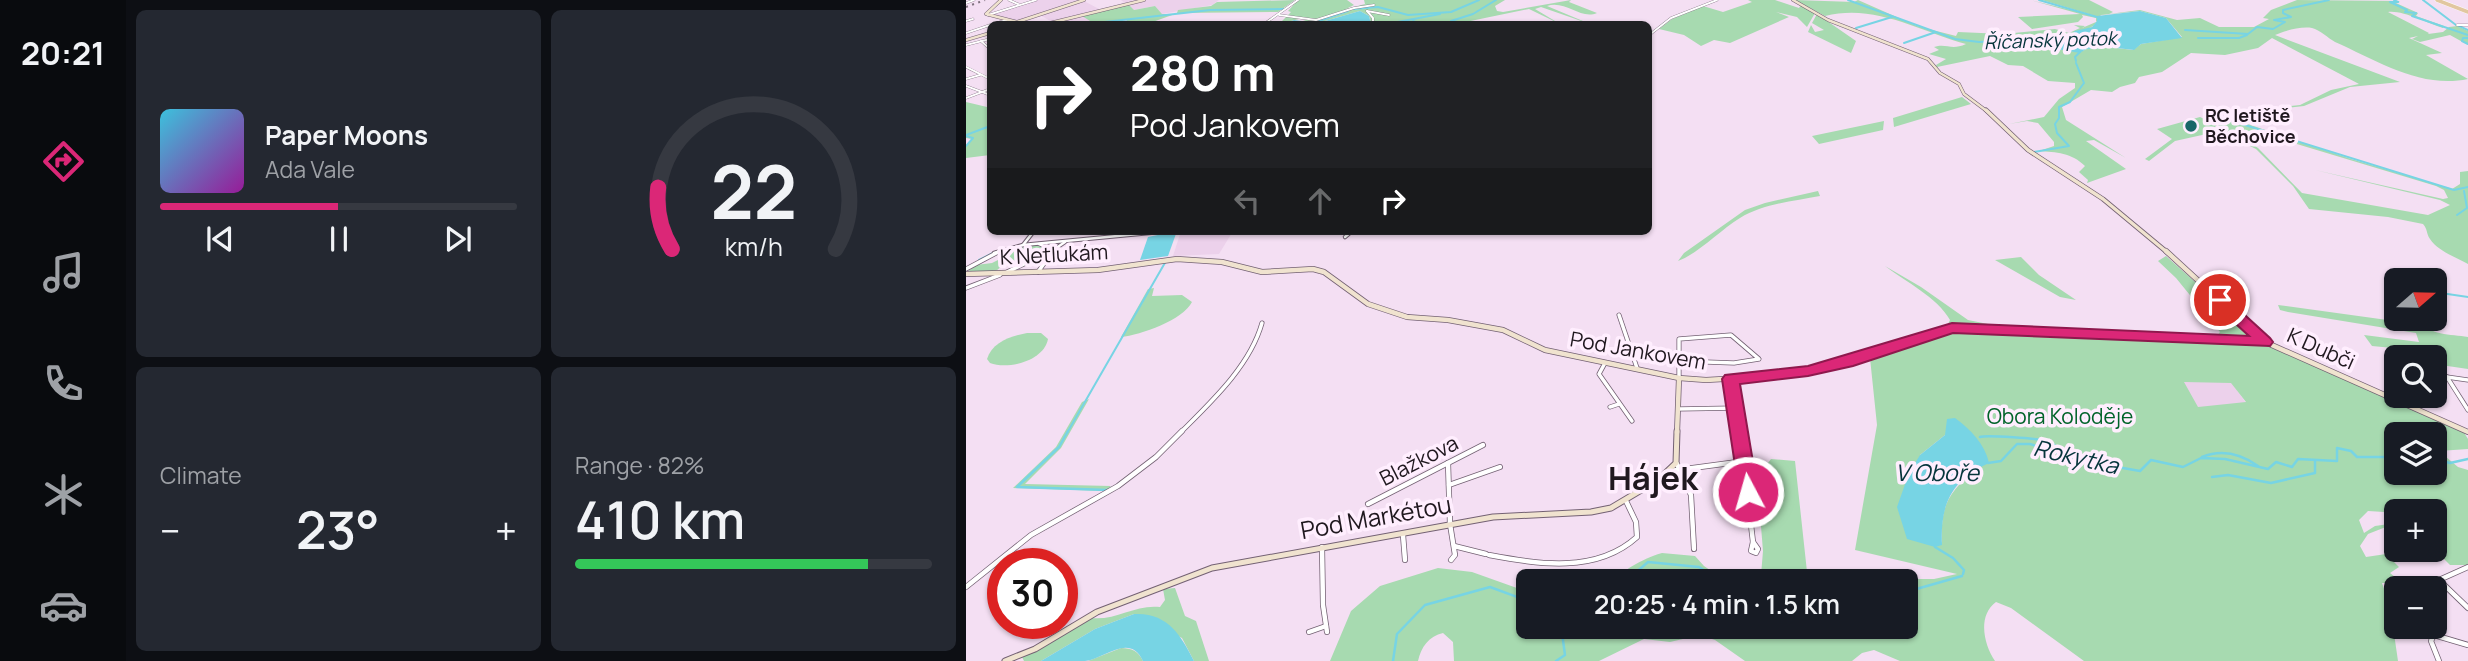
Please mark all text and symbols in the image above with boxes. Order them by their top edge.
water label: Říčanský potok [1983,25,2119,55]
text: 20:21 [21,31,105,75]
text: 280 m [1130,39,1275,106]
icon: right [1015,49,1106,140]
text: Pod Jankovem [1130,103,1340,147]
place label: RC letiště Běchovice [2205,103,2296,148]
text: Paper Moons [265,117,428,153]
marker: RC letiště Běchovice [2183,118,2199,134]
icon: directions [39,137,88,186]
text: 22 [710,142,797,242]
text: Ada Vale [265,153,355,185]
icon: left [1228,182,1266,220]
icon: ahead [1301,182,1339,220]
icon: right [1374,182,1412,220]
icon: previous [201,220,239,258]
icon: pause [320,220,358,258]
icon: next [439,220,477,258]
text: km/h [724,229,783,264]
street label: K Netlukám [999,237,1109,271]
icon: music [39,248,88,297]
north arrow [2384,268,2446,331]
map controls [2384,268,2447,639]
pin [2190,270,2250,330]
icon: arrive [2201,281,2239,319]
street label: K Dubči [2283,321,2360,375]
street label: Pod Jankovem [1568,324,1708,376]
button: search [2384,345,2447,408]
icon: phone [39,359,88,408]
park label: Obora Koloděje [1987,402,2133,430]
button: layers [2384,422,2447,485]
street label: Blažkova [1375,428,1463,492]
water label: Rokytka [2031,431,2123,482]
text: Range · 82% [575,449,705,481]
district label: Hájek [1608,455,1699,500]
position arrow [1711,455,1785,529]
water label: V Oboře [1895,456,1980,488]
text: Climate [160,459,242,491]
icon: climate [39,470,88,519]
text: 410 km [575,484,745,555]
street label: Pod Markétou [1298,487,1454,546]
text: 23° [296,494,380,565]
button: + [2384,499,2447,562]
text: − [160,504,181,556]
text: + [495,504,517,556]
speed limit sign: 30 [987,548,1078,639]
button: − [2384,576,2447,639]
icon: car [39,581,88,630]
text: 20:25 · 4 min · 1.5 km [1594,586,1840,622]

